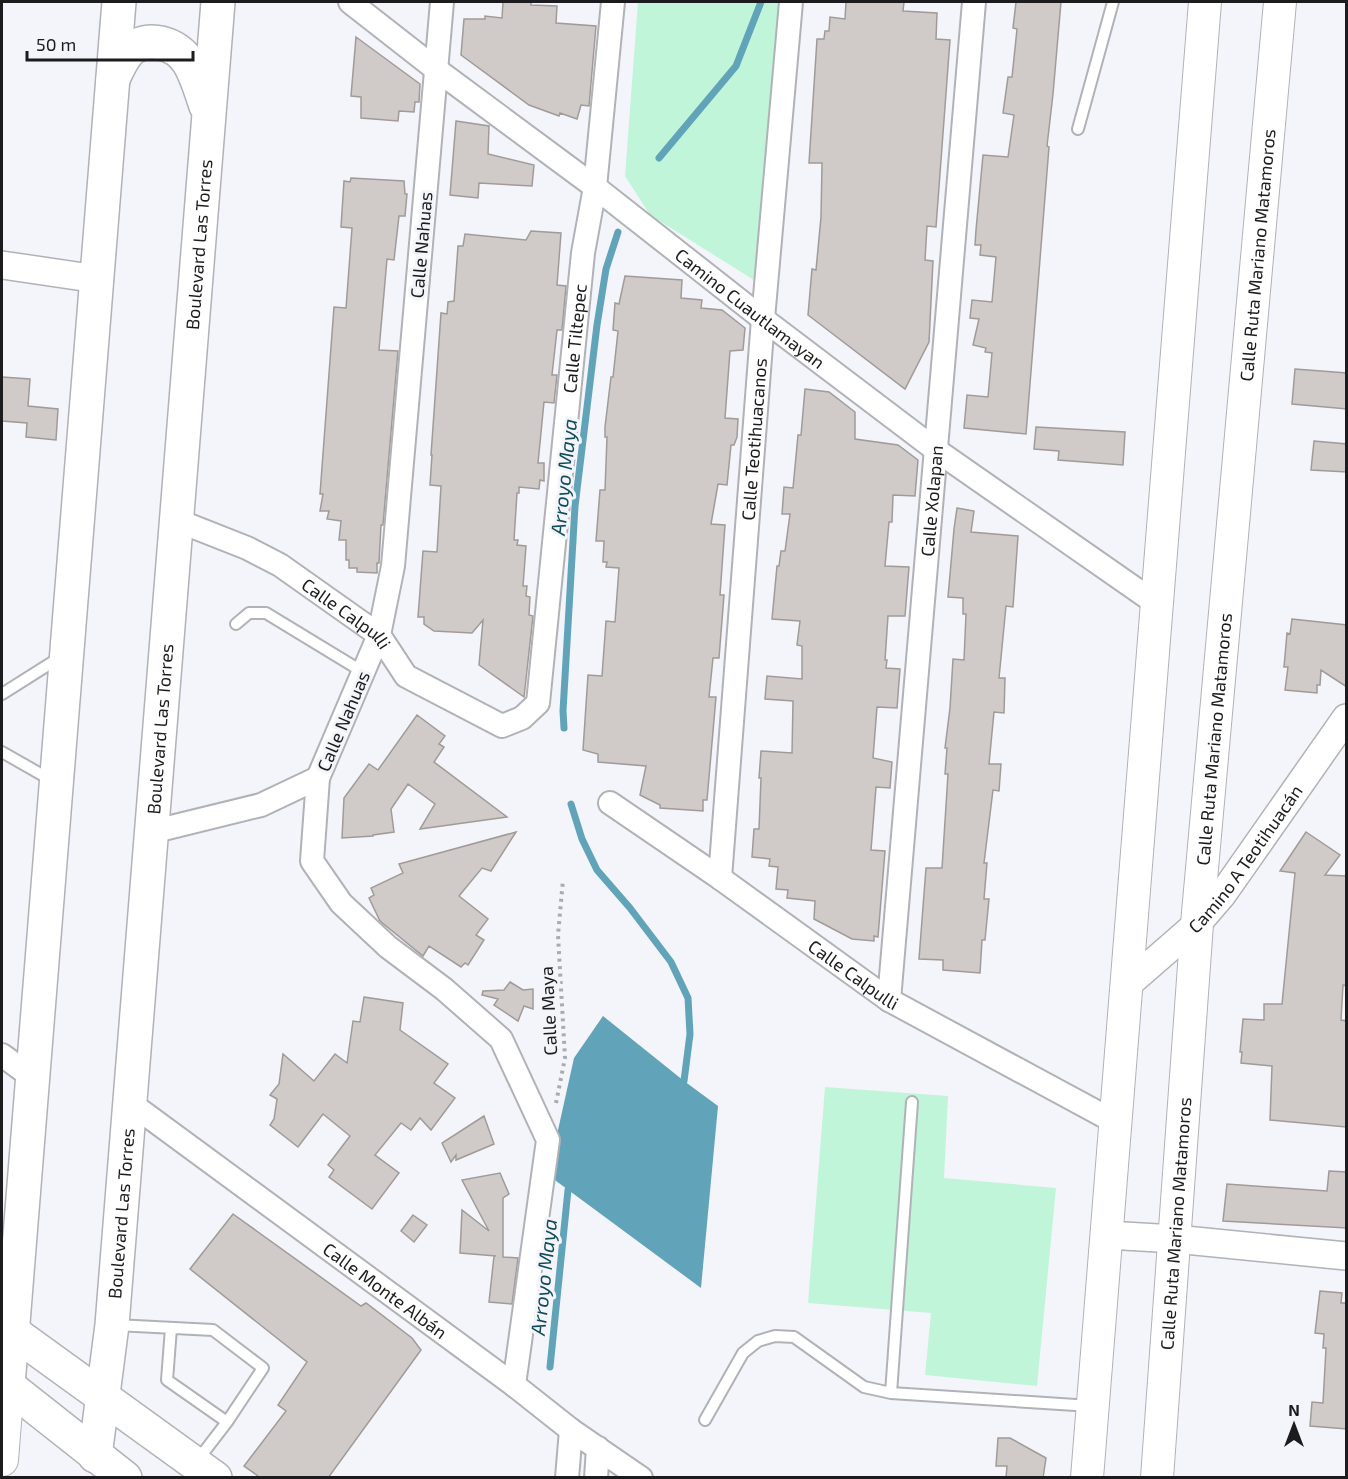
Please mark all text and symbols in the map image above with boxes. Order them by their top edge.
scale bar [27,24,194,62]
text: 50 m [36,33,76,55]
street label: Calle Ruta Mariano Matamoros [1235,128,1280,382]
street label: Boulevard Las Torres [181,158,216,331]
street label: Calle Nahuas [405,191,437,299]
street label: Camino Cuautlamayan [671,243,829,373]
street label: Calle Tiltepec [558,282,591,394]
street label: Calle Teotihuacanos [737,357,771,521]
water label: Arroyo Maya [545,418,582,538]
street label: Calle Xolapan [916,444,947,557]
street label: Calle Calpulli [298,573,396,653]
street label: Calle Ruta Mariano Matamoros [1191,612,1236,866]
street label: Boulevard Las Torres [142,643,178,815]
street label: Calle Nahuas [312,668,374,774]
street label: Camino A Teotihuacán [1184,780,1307,938]
street label: Calle Calpulli [804,935,903,1014]
street label: Calle Maya [535,966,561,1056]
street label: Calle Ruta Mariano Matamoros [1155,1096,1195,1351]
street label: Boulevard Las Torres [103,1127,139,1300]
water label: Arroyo Maya [525,1218,562,1338]
street label: Calle Monte Albán [319,1238,452,1343]
north arrow [1264,1395,1324,1455]
text: N [1288,1400,1300,1419]

